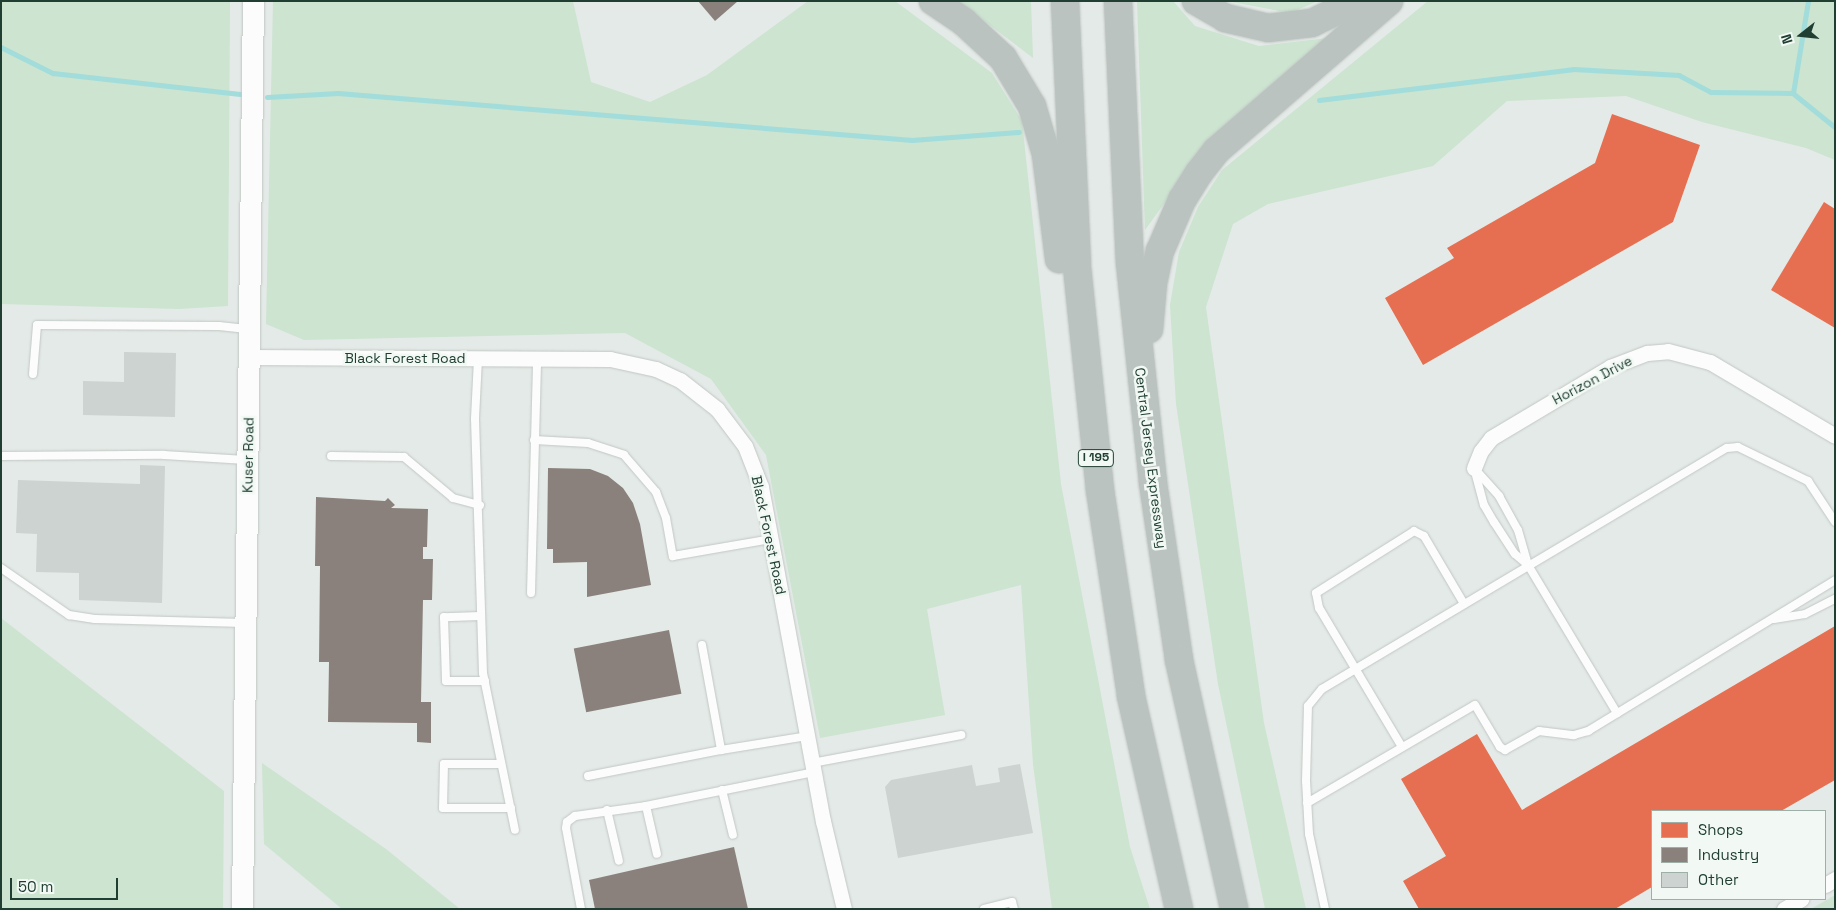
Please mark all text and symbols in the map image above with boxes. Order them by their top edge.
north arrow [1776,10,1826,60]
text: N [1777,32,1797,46]
street label: Black Forest Road [344,350,466,366]
street label: Horizon Drive [1549,352,1635,408]
street label: Central Jersey Expressway [1132,367,1170,549]
street label: Kuser Road [239,417,257,493]
road number: I 195 [1077,448,1115,468]
street label: Black Forest Road [748,474,790,596]
legend [1651,810,1826,900]
text: Shops [1698,820,1743,839]
text: Industry [1698,845,1759,864]
scale bar [12,868,120,900]
text: Other [1698,870,1739,889]
text: 50 m [18,877,53,896]

